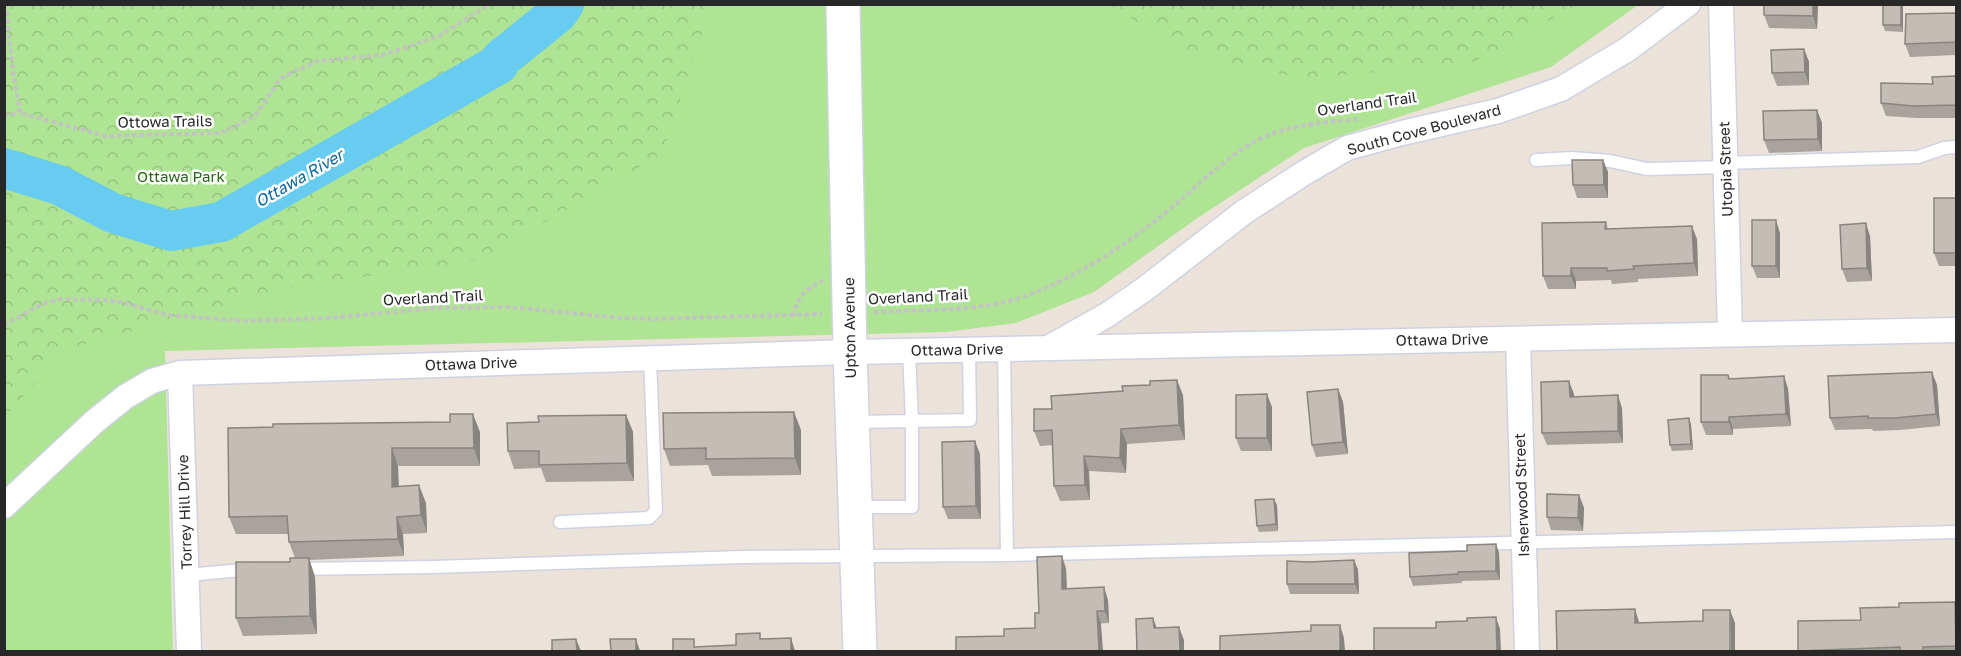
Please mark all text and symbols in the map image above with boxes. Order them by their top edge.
street label: Overland Trail [1316,87,1418,119]
street label: South Cove Boulevard [1345,100,1503,158]
street label: Ottowa Trails [117,111,213,131]
street label: Utopia Street [1714,121,1736,217]
water label: Ottawa River [251,143,349,211]
park label: Ottawa Park [137,167,225,185]
street label: Upton Avenue [839,277,859,379]
street label: Overland Trail [867,284,969,308]
street label: Overland Trail [382,285,484,309]
street label: Ottawa Drive [1396,329,1489,349]
street label: Ottawa Drive [911,339,1004,359]
street label: Ottawa Drive [424,352,518,374]
street label: Isherwood Street [1510,433,1532,557]
street label: Torrey Hill Drive [173,454,195,570]

